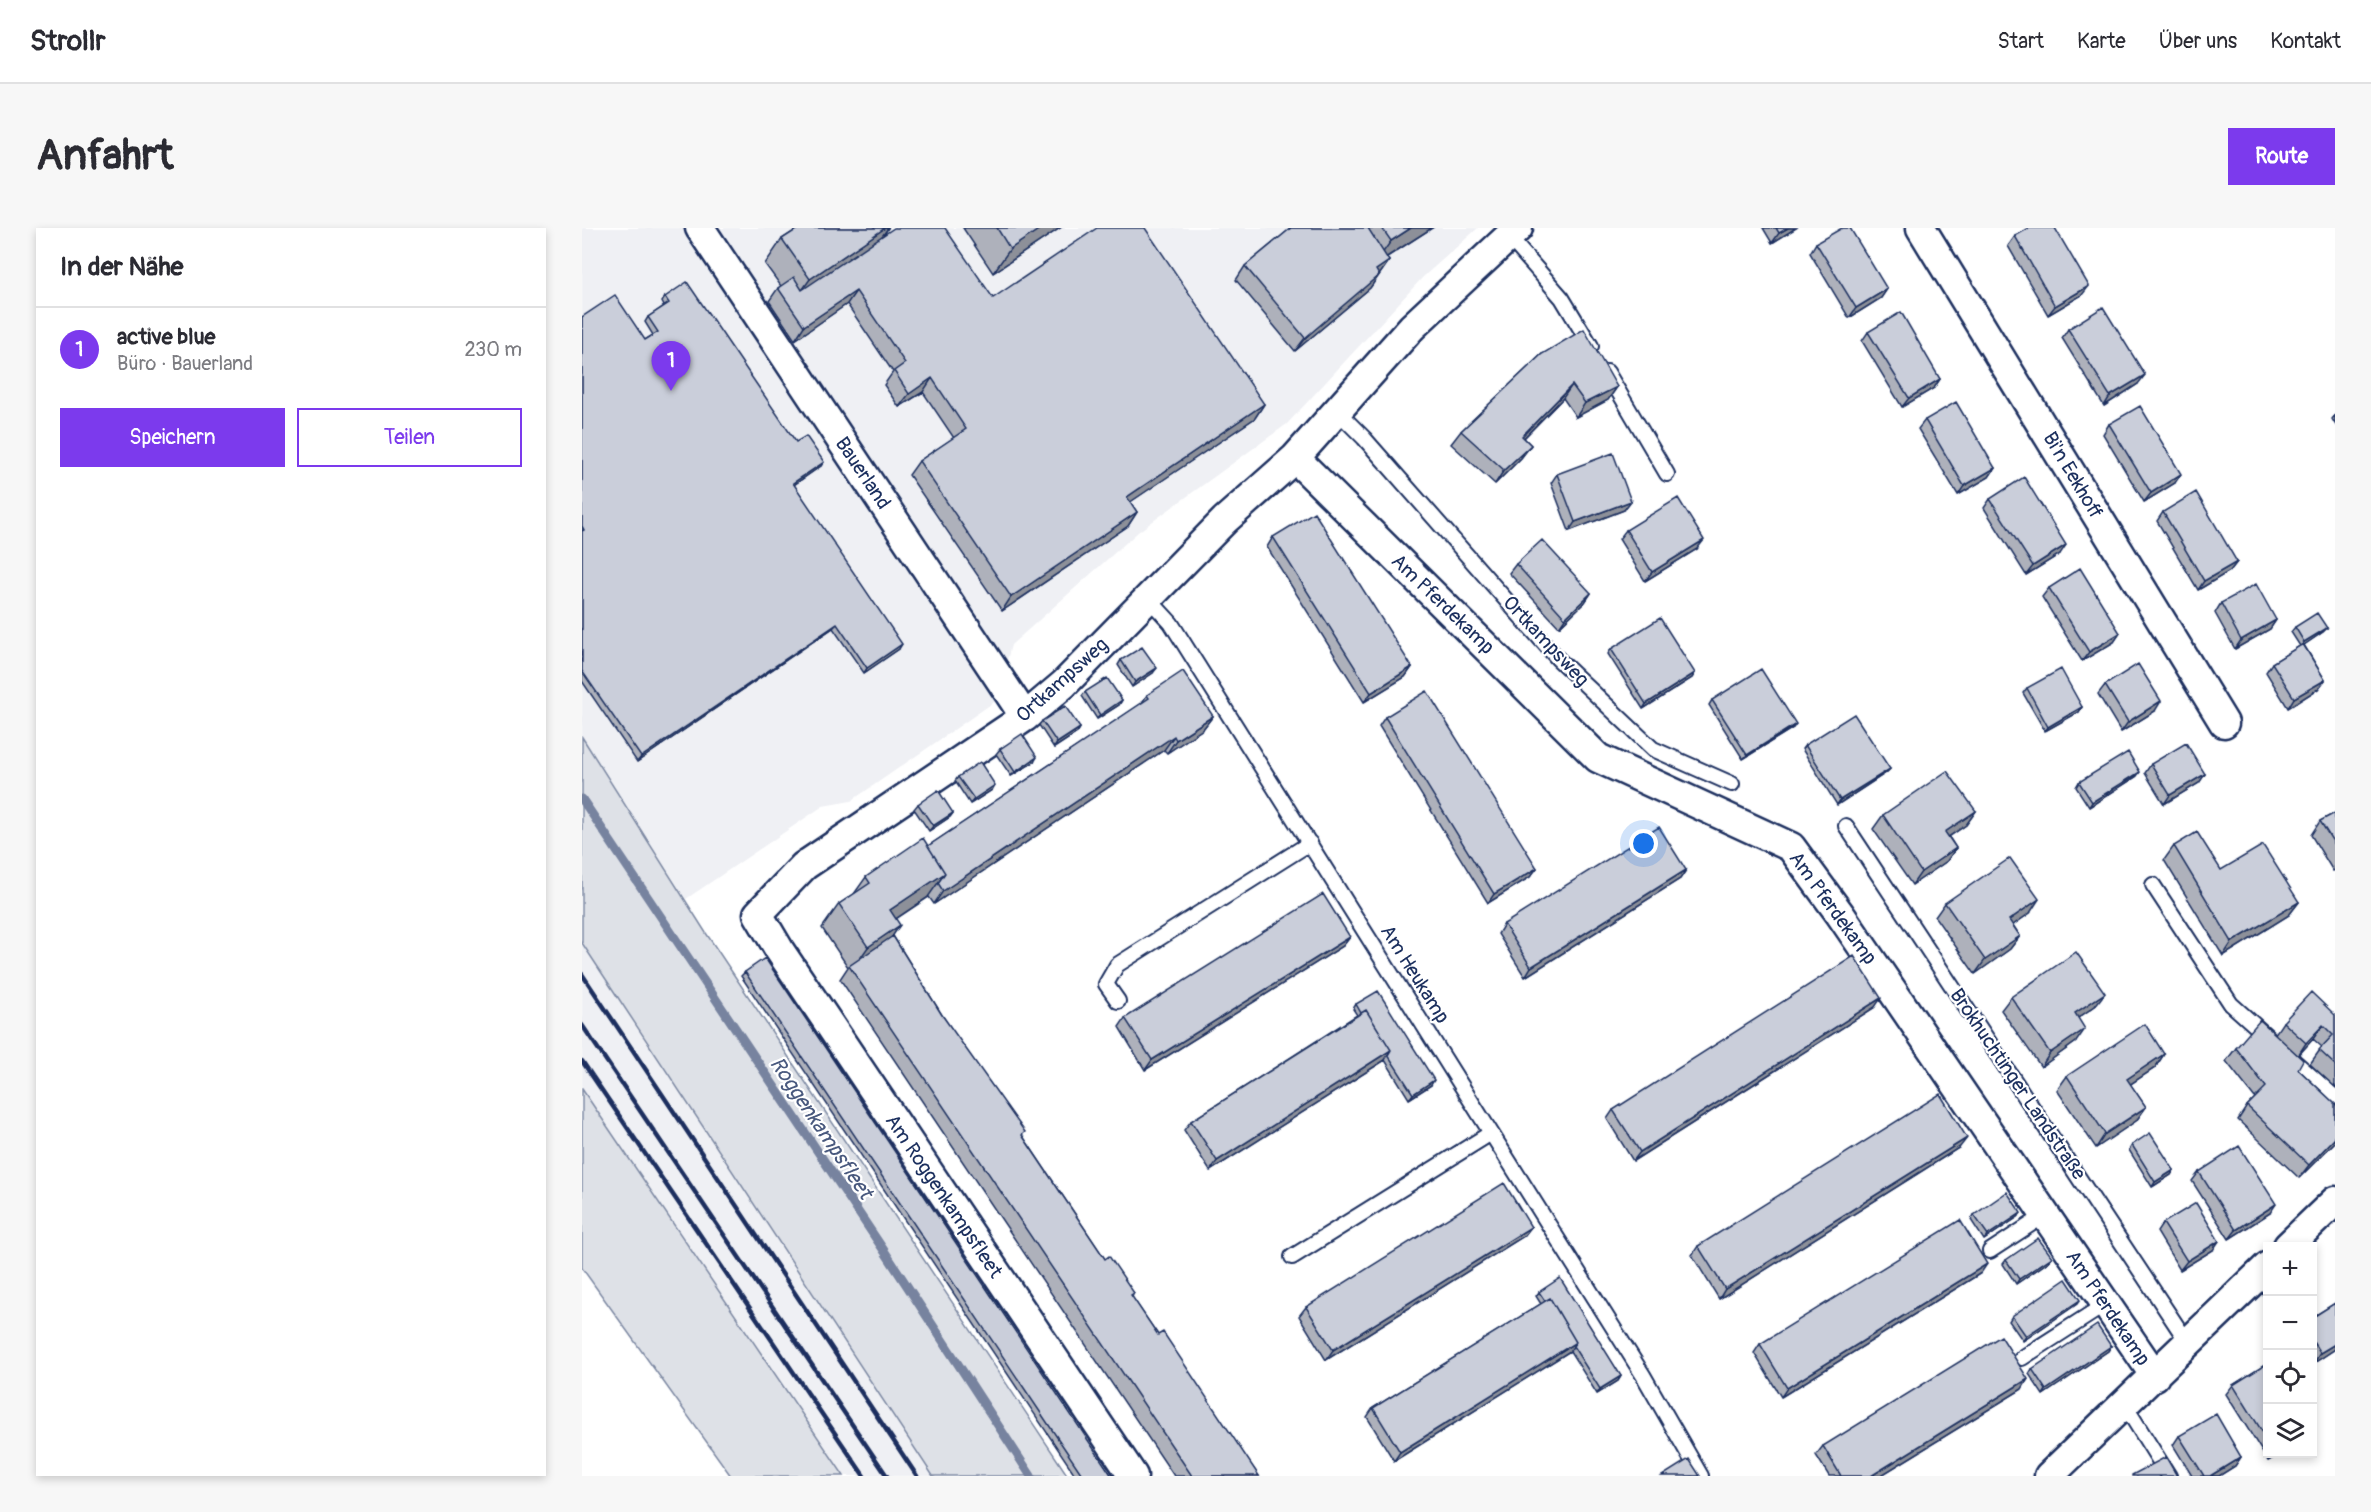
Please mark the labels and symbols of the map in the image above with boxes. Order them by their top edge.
pin: 1 [652,342,691,391]
street label: Bi'n Eekhoff [2037,427,2109,523]
street label: Bauerland [830,432,896,514]
street label: Am Pferdekamp [1386,548,1500,660]
street label: Ortkampsweg [1498,590,1594,692]
street label: Ortkampsweg [1011,632,1113,728]
your location [1629,829,1658,858]
street label: Am Pferdekamp [1784,846,1882,970]
street label: Am Heukamp [1375,920,1455,1028]
street label: Brokhuchtinger Landstraße [1945,984,2092,1185]
water label: Roggenkampsfleet [764,1052,880,1206]
street label: Am Roggenkampsfleet [880,1109,1009,1283]
street label: Am Pferdekamp [2060,1245,2156,1371]

